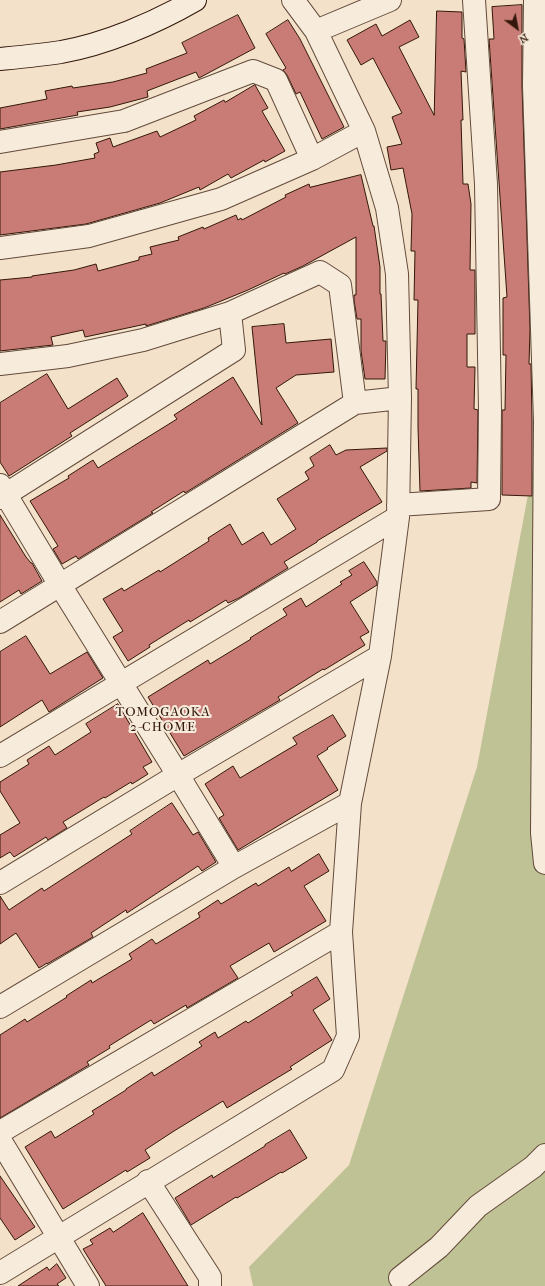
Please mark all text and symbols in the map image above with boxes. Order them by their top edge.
north arrow [497,8,537,48]
text: N [517,31,531,46]
district label: TOMOGAOKA 2-CHOME [115,705,211,736]

